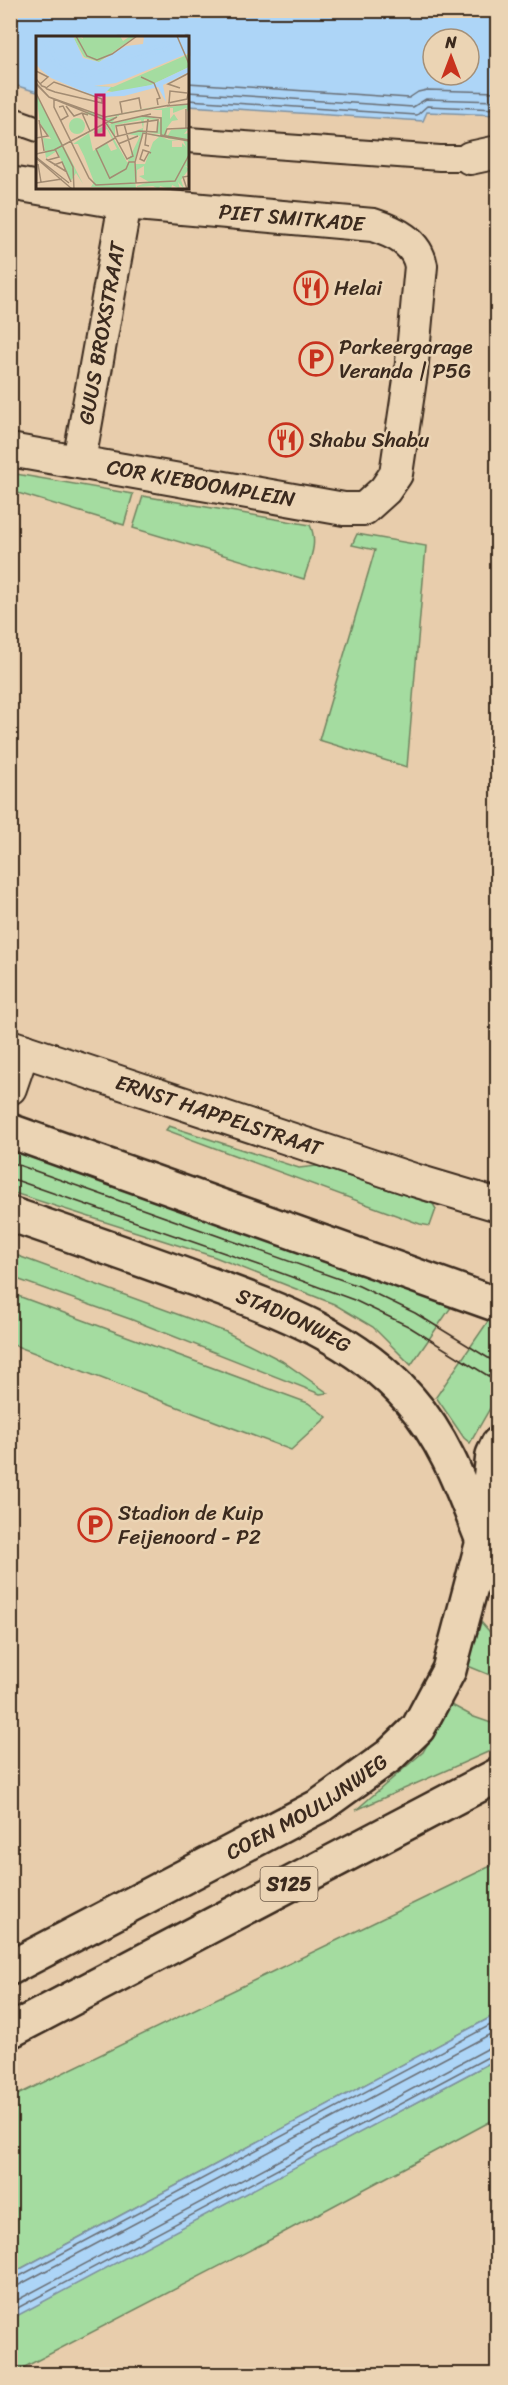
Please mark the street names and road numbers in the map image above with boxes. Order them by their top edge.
street label: PIET SMITKADE [217,192,367,243]
street label: GUUS BROXSTRAAT [67,237,137,427]
street label: COR KIEBOOMPLEIN [104,448,298,518]
street label: ERNST HAPPELSTRAAT [110,1063,329,1168]
street label: STADIONWEG [230,1277,359,1364]
street label: COEN MOULIJNWEG [219,1743,396,1871]
road number: S125 [260,1867,318,1901]

